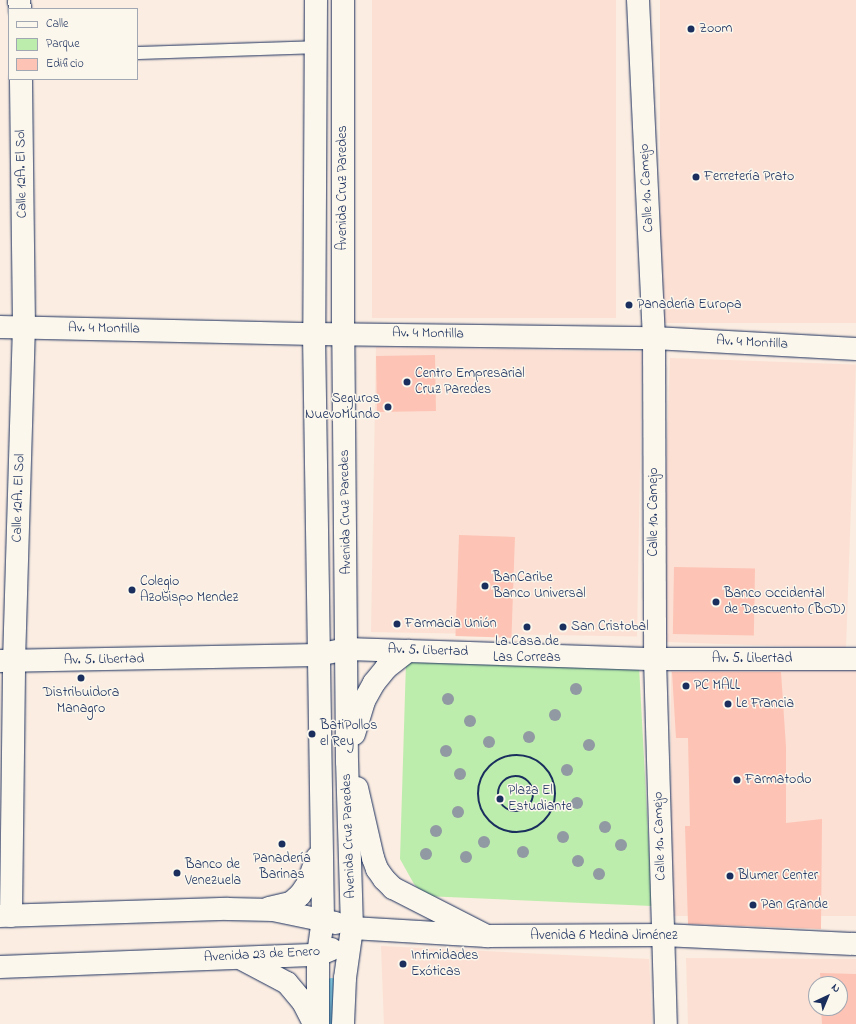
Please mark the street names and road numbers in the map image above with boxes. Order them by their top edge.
street label: Avenida Cruz Paredes [335,125,351,251]
street label: Calle 12A. El Sol [13,130,31,218]
street label: Calle 10. Camejo [636,143,658,233]
street label: Av. 4 Montilla [68,320,140,338]
street label: Av. 4 Montilla [392,325,464,343]
street label: Av. 4 Montilla [716,333,788,353]
street label: Avenida Cruz Paredes [337,449,355,575]
street label: Calle 12A. El Sol [9,453,29,543]
street label: Calle 10. Camejo [646,467,662,557]
street label: Av. 5. Libertad [387,641,469,661]
street label: Av. 5. Libertad [64,651,144,669]
street label: Av. 5. Libertad [712,651,792,667]
street label: Avenida Cruz Paredes [338,773,360,899]
street label: Calle 10. Camejo [650,791,670,881]
street label: Avenida 6 Medina Jiménez [530,928,678,944]
street label: Avenida 23 de Enero [204,944,320,966]

